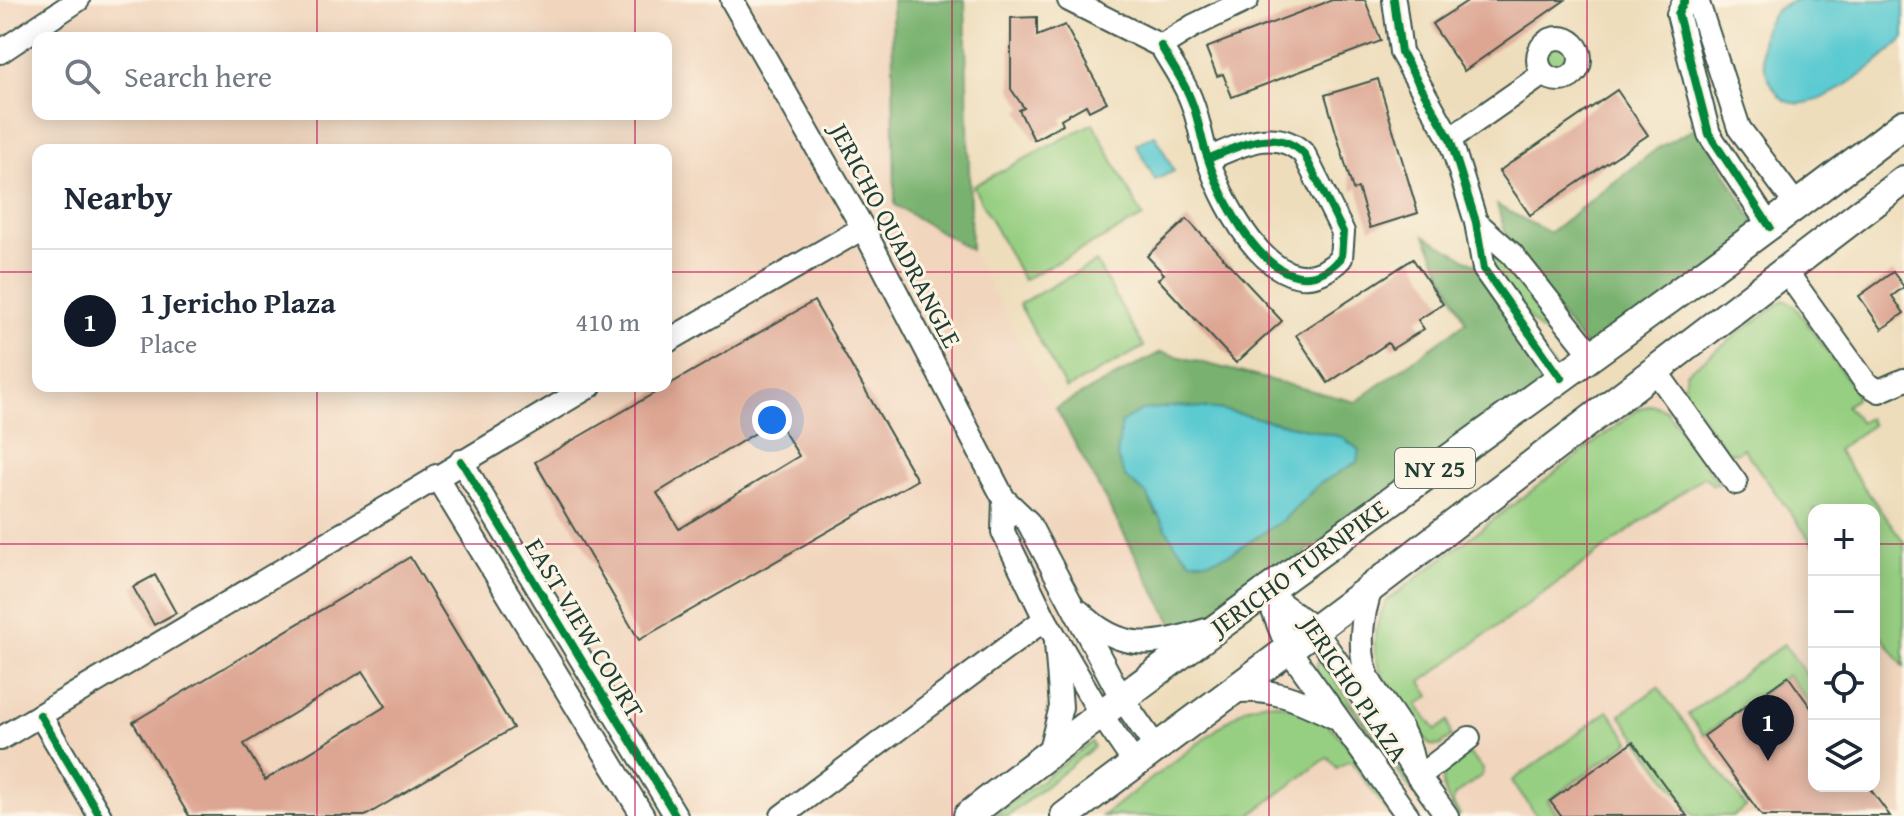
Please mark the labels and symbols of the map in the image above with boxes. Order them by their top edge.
street label: JERICHO QUADRANGLE [819,113,972,354]
your location [752,400,792,440]
road number: NY 25 [1395,448,1475,488]
street label: JERICHO TURNPIKE [1200,489,1396,647]
street label: EAST VIEW COURT [516,531,654,726]
street label: JERICHO PLAZA [1290,605,1419,770]
pin: 1 [1742,695,1794,761]

